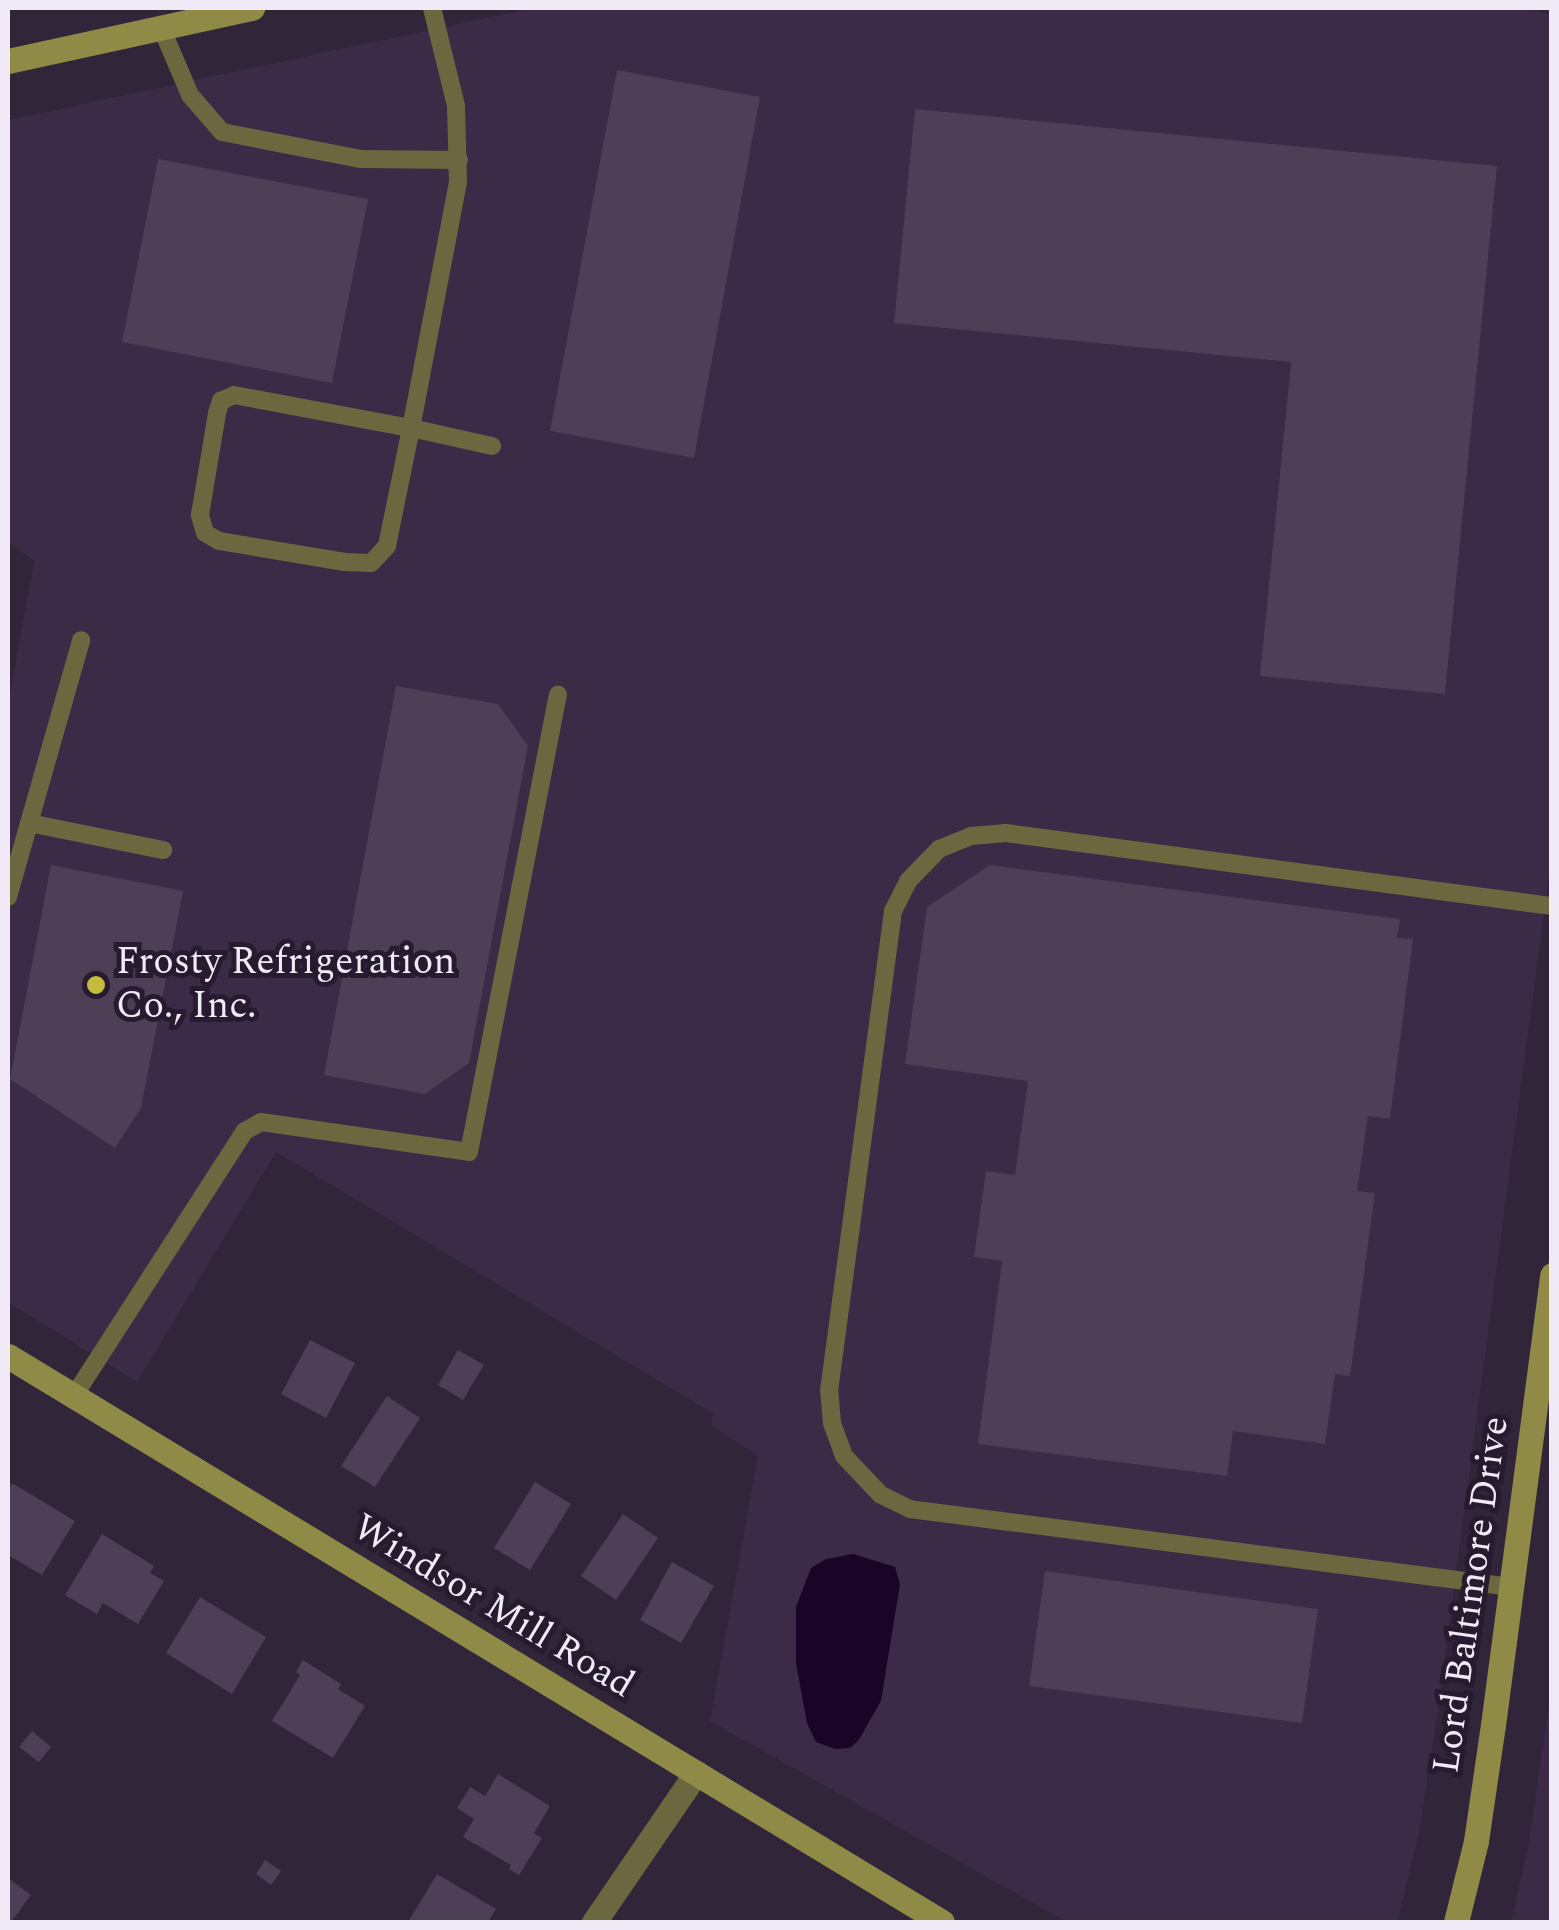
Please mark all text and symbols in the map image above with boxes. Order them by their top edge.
place label: Frosty Refrigeration Co., Inc. [116,940,455,1030]
marker: Frosty Refrigeration Co., Inc. [85,974,107,996]
street label: Lord Baltimore Drive [1424,1414,1520,1776]
street label: Windsor Mill Road [344,1505,642,1709]

